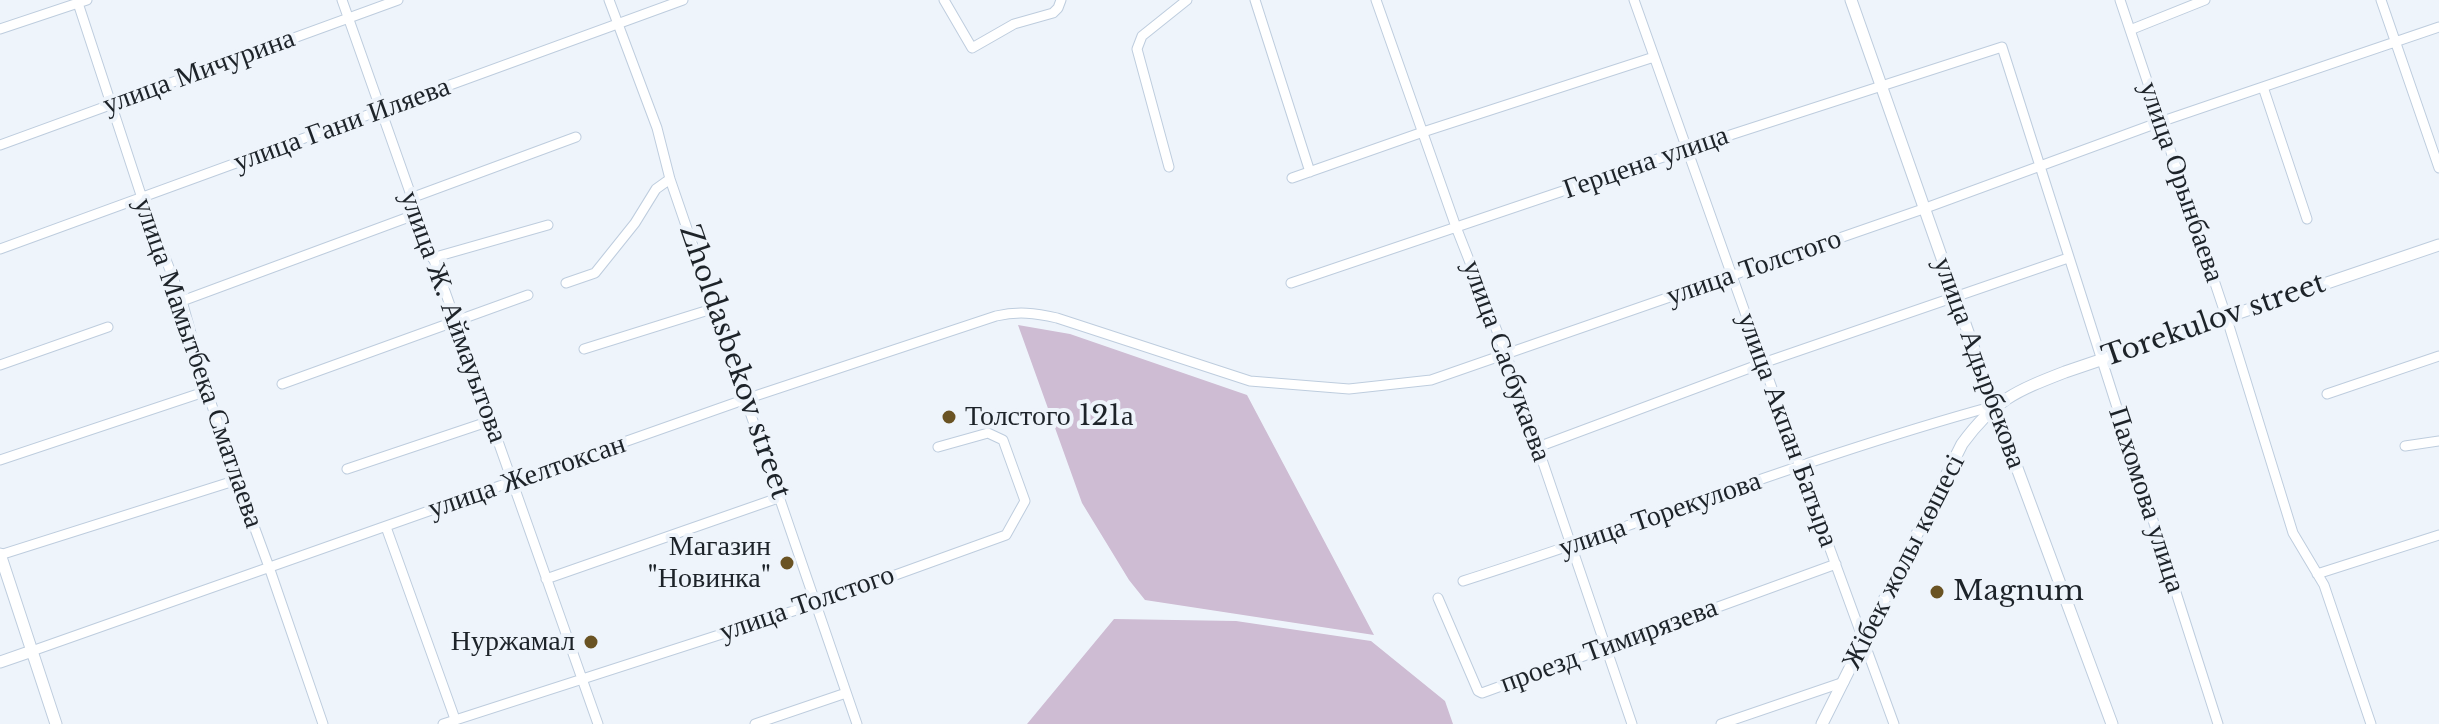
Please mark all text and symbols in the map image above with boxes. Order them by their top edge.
street label: улица Мичурина [99,22,299,122]
street label: улица Гани Иляева [229,70,455,180]
street label: улица Орынбаева [2131,77,2231,287]
street label: Герцена улица [1559,119,1733,207]
street label: улица Ж. Аймауытова [392,187,514,447]
street label: улица Мамытбека Сматлаева [126,194,270,532]
street label: Zholdasbekov street [671,220,797,504]
street label: улица Толстого [1662,222,1846,314]
street label: улица Адырбекова [1925,253,2033,473]
street label: улица Сасбукаева [1454,256,1558,466]
street label: Torekulov street [2098,267,2330,375]
street label: улица Акпан Батыра [1729,308,1845,552]
place label: Толстого 121а [965,400,1133,434]
street label: Пахомова улица [2100,403,2192,597]
marker: Толстого 121а [940,408,958,426]
street label: улица Желтоксан [424,428,630,526]
street label: Жібек жолы көшесі [1835,449,1973,675]
street label: улица Торекулова [1554,465,1766,565]
place label: Магазин "Новинка" [647,530,771,596]
marker: Магазин "Новинка" [778,554,796,572]
street label: улица Толстого [715,558,899,650]
place label: Magnum [1953,575,2084,609]
marker: Magnum [1928,583,1946,601]
street label: проезд Тимирязева [1496,591,1722,701]
place label: Нуржамал [451,625,575,659]
marker: Нуржамал [582,633,600,651]

